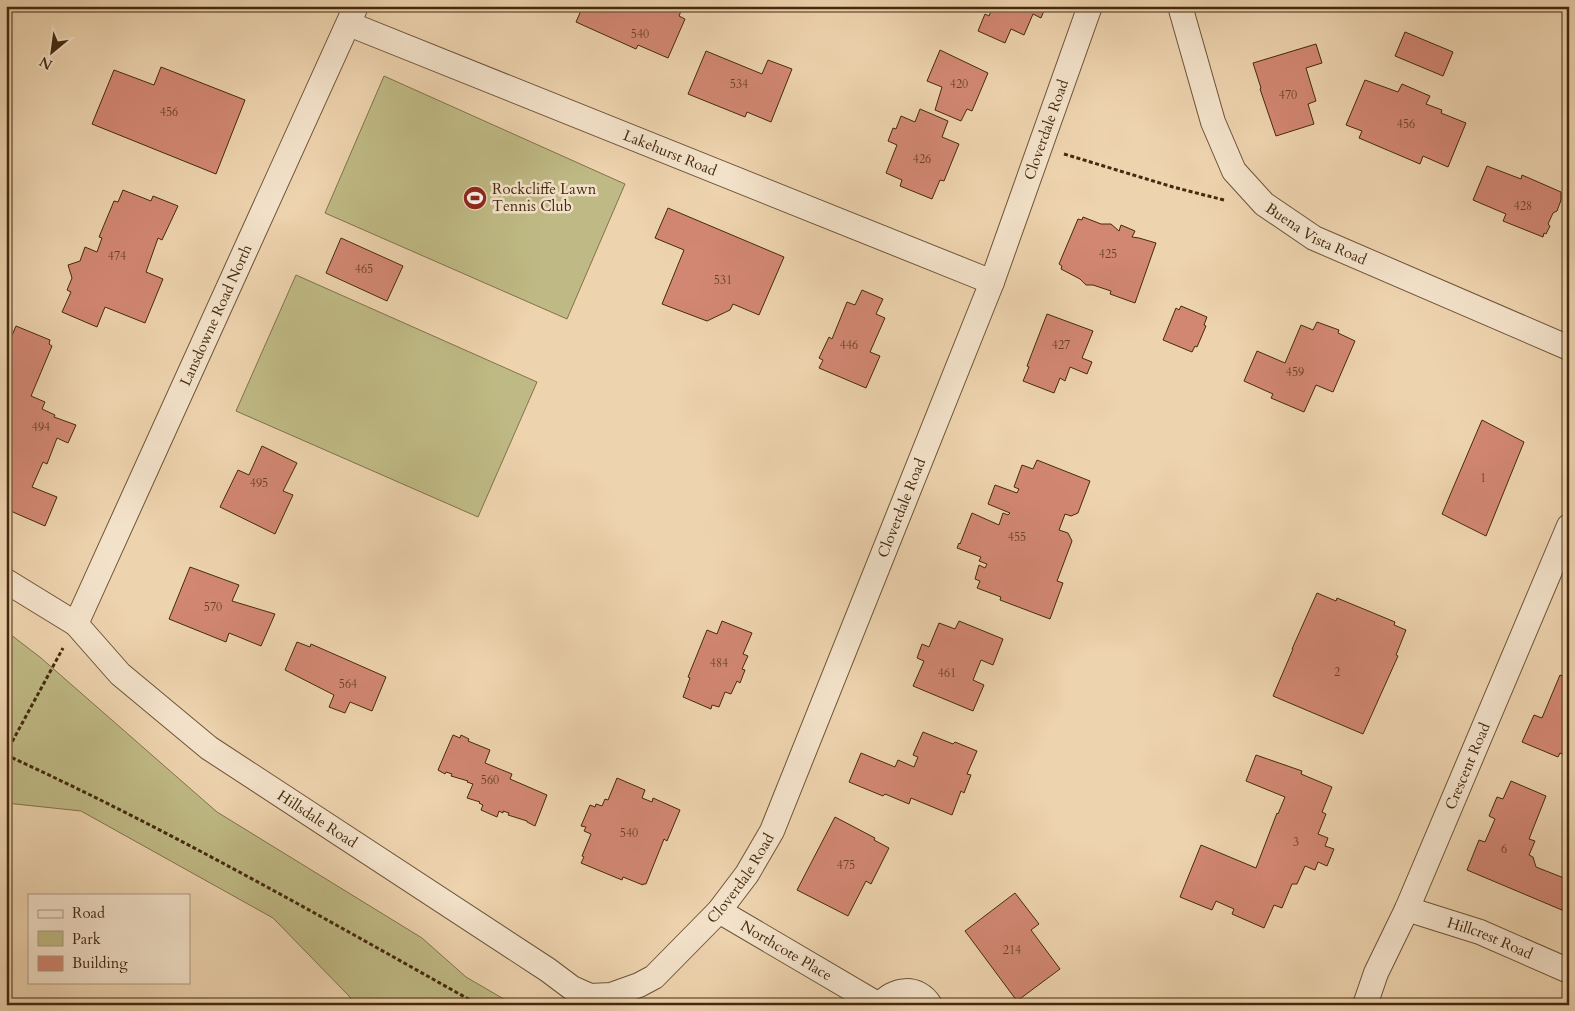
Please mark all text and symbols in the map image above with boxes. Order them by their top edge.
house number: 540 [631,26,649,42]
north arrow [28,28,78,78]
text: N [36,52,56,74]
house number: 534 [730,76,748,92]
house number: 420 [950,76,968,92]
street label: Cloverdale Road [1019,77,1073,183]
house number: 470 [1279,87,1297,103]
house number: 456 [160,104,178,120]
house number: 456 [1397,116,1415,132]
street label: Lakehurst Road [620,125,720,181]
house number: 426 [913,151,931,167]
place label: Rockcliffe Lawn Tennis Club [492,179,597,216]
sports icon: Rockcliffe Lawn Tennis Club [462,185,488,211]
street label: Buena Vista Road [1262,198,1370,270]
house number: 428 [1514,198,1532,214]
street label: Lansdowne Road North [175,241,257,389]
house number: 425 [1099,246,1117,262]
house number: 474 [108,248,126,264]
house number: 465 [355,261,373,277]
house number: 531 [714,272,732,288]
house number: 446 [840,337,858,353]
house number: 427 [1052,337,1070,353]
house number: 459 [1286,364,1304,380]
house number: 494 [32,419,50,435]
street label: Cloverdale Road [873,455,930,561]
house number: 1 [1480,470,1486,486]
house number: 495 [250,475,268,491]
house number: 455 [1008,529,1026,545]
house number: 570 [204,599,222,615]
house number: 484 [710,655,728,671]
house number: 2 [1334,664,1340,680]
house number: 461 [938,665,956,681]
house number: 564 [339,676,357,692]
street label: Crescent Road [1440,720,1495,813]
house number: 560 [481,772,499,788]
street label: Hillsdale Road [274,785,361,852]
house number: 540 [620,825,638,841]
street label: Cloverdale Road [702,830,779,928]
house number: 3 [1293,834,1299,850]
house number: 6 [1501,841,1507,857]
house number: 475 [837,857,855,873]
legend [28,894,190,984]
text: Road [72,903,105,923]
street label: Hillcrest Road [1445,912,1536,964]
street label: Northcote Place [737,916,836,985]
text: Park [72,929,101,949]
house number: 214 [1003,942,1021,958]
text: Building [72,953,128,973]

